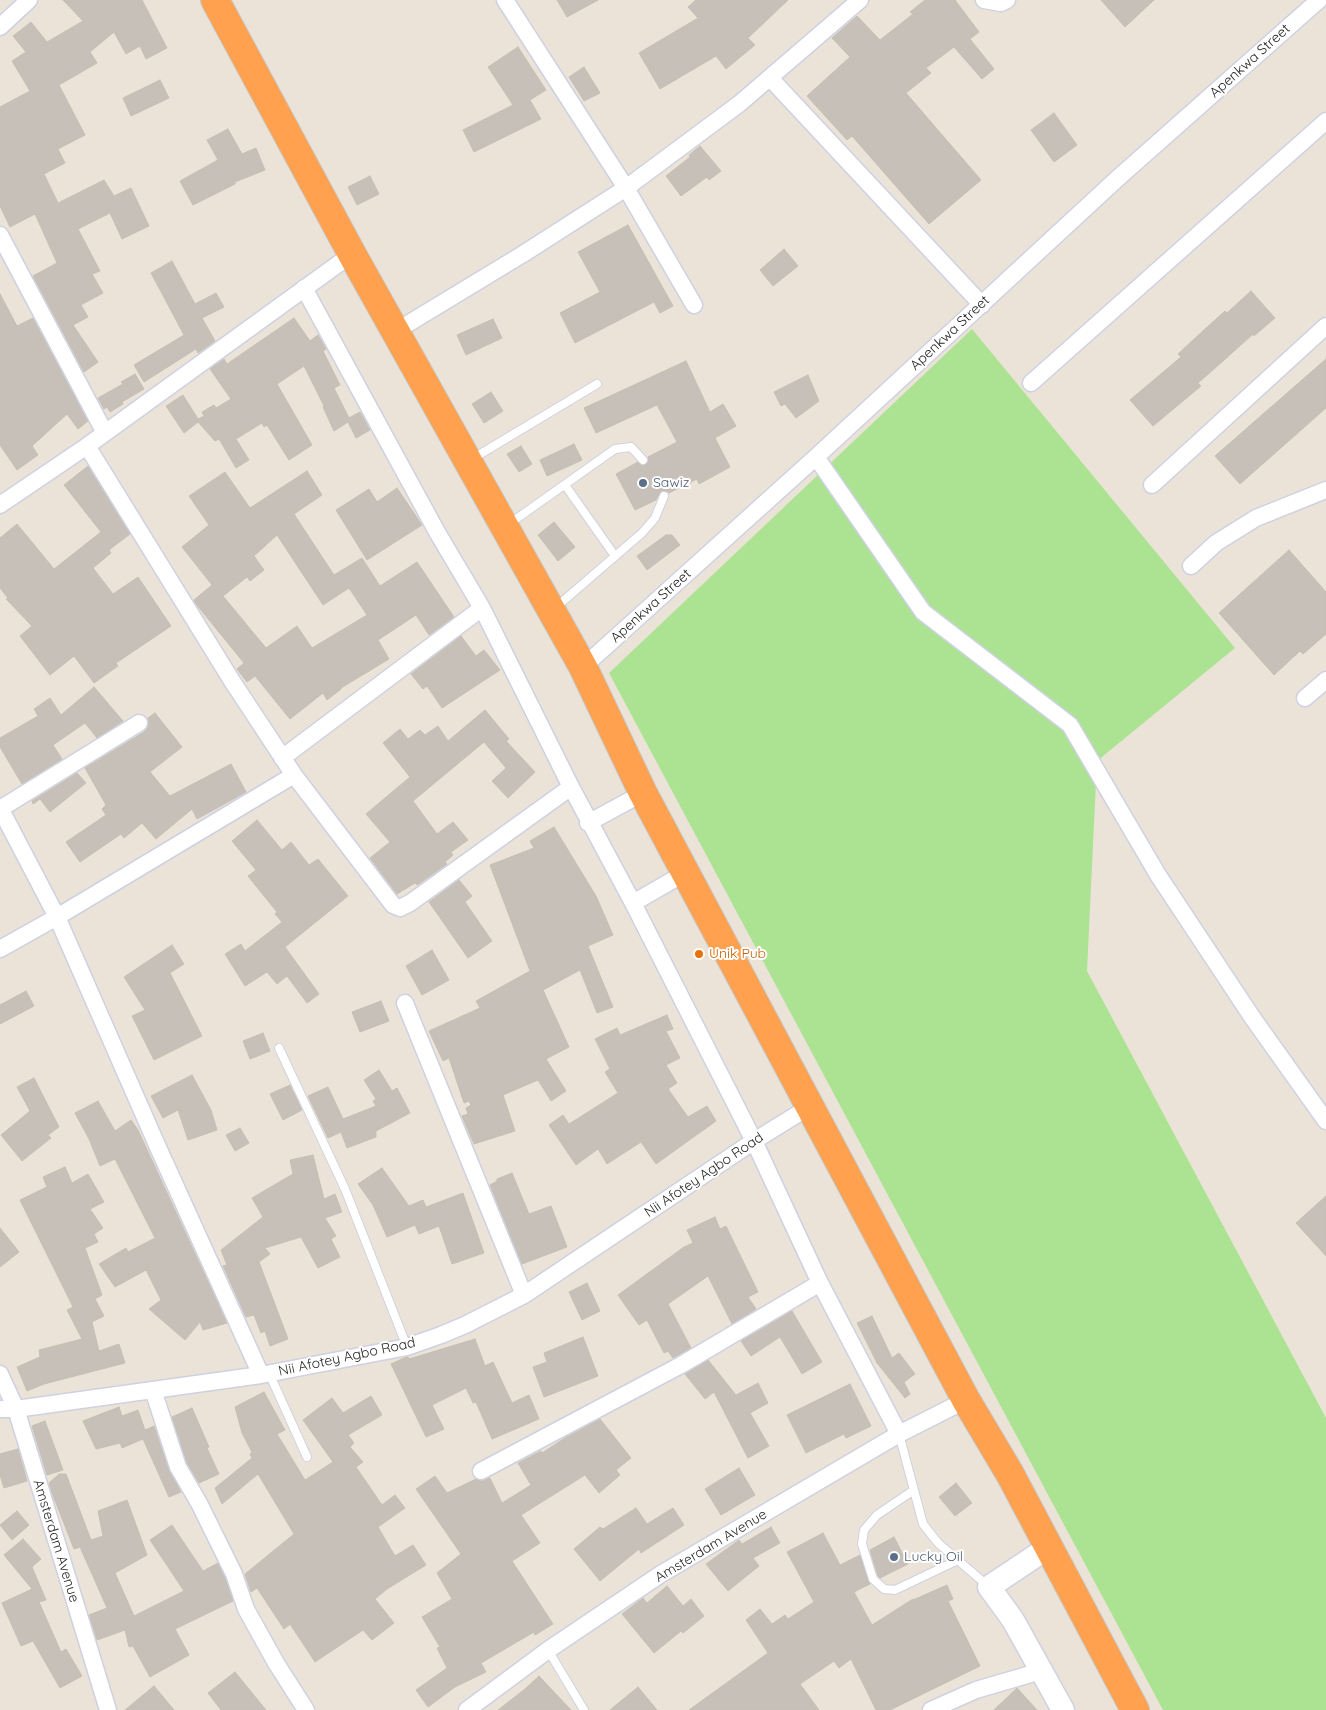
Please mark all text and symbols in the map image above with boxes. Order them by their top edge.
street label: Apenkwa Street [1206,21,1294,101]
street label: Apenkwa Street [907,292,993,374]
place label: Sawiz [653,475,689,491]
marker: Sawiz [637,477,649,489]
street label: Apenkwa Street [607,566,695,646]
place label: Unik Pub [709,946,766,962]
marker: Unik Pub [693,948,705,960]
street label: Nii Afotey Agbo Road [641,1129,767,1221]
street label: Nii Afotey Agbo Road [277,1334,417,1380]
street label: Amsterdam Avenue [29,1478,83,1604]
street label: Amsterdam Avenue [652,1506,770,1586]
place label: Lucky Oil [904,1549,963,1565]
marker: Lucky Oil [888,1551,900,1563]

